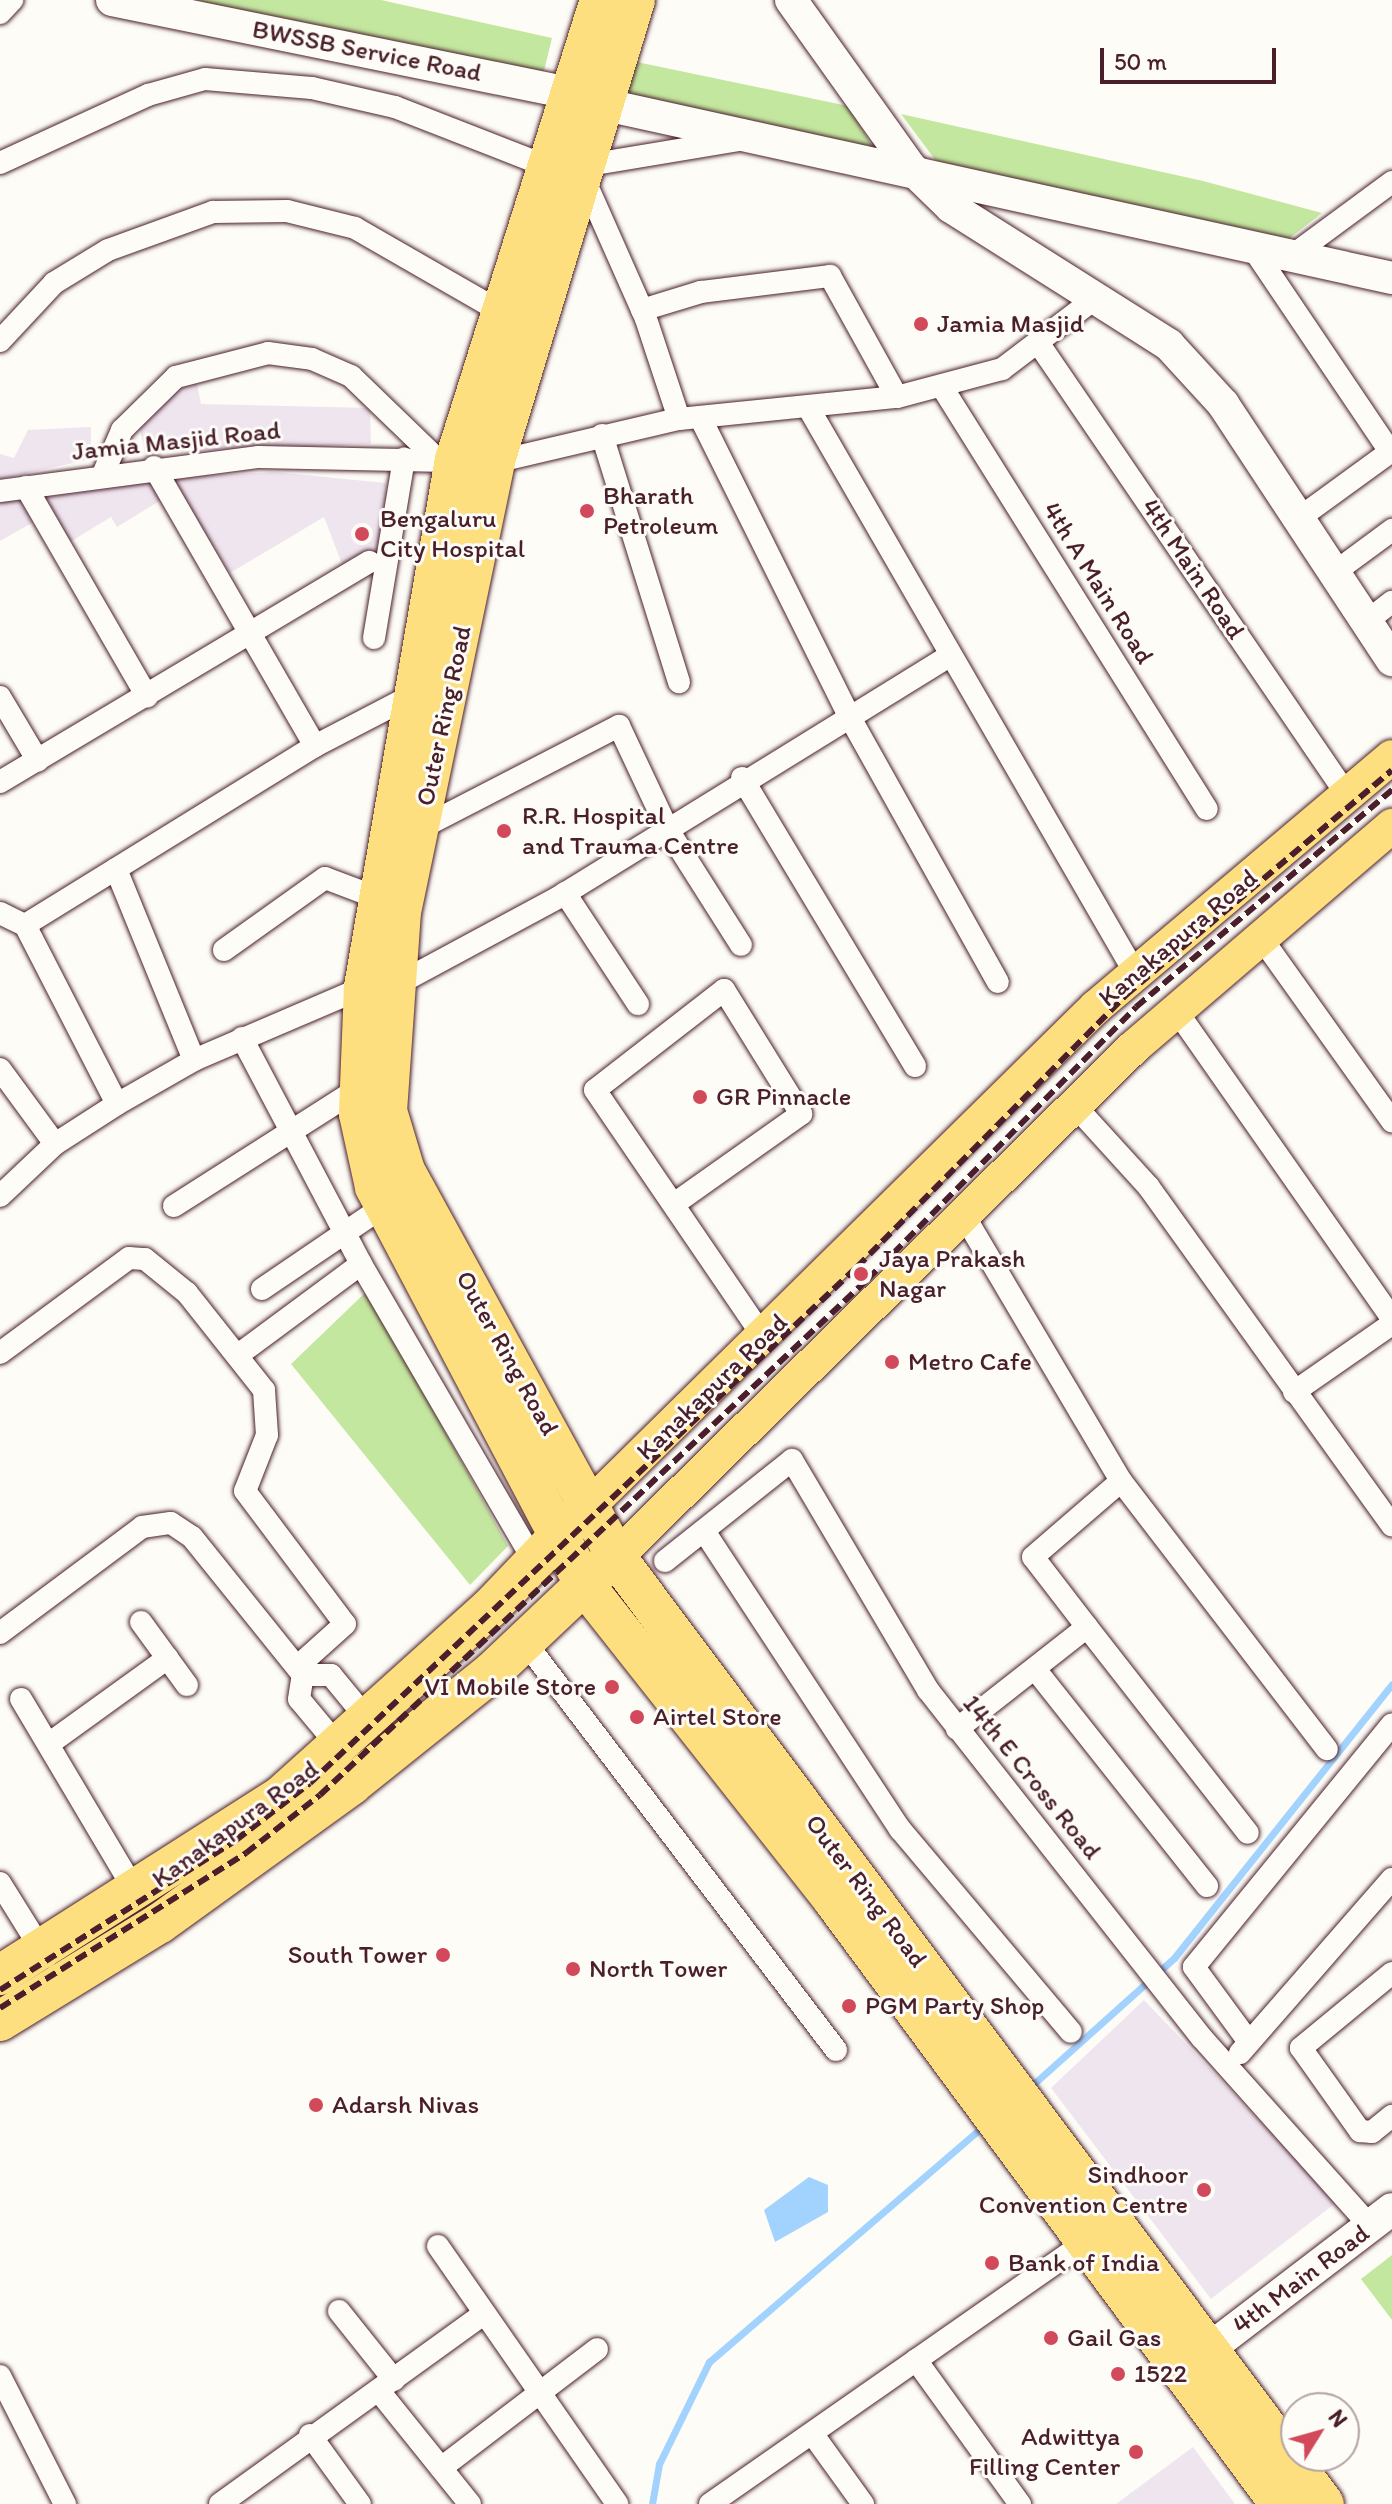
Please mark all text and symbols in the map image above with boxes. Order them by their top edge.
street label: BWSSB Service Road [250,13,484,89]
scale bar [1104,32,1280,82]
text: 50 m [1114,47,1167,76]
place label: Jamia Masjid [937,308,1083,340]
marker: Jamia Masjid [912,315,930,333]
street label: Jamia Masjid Road [71,415,281,467]
place label: Bharath Petroleum [603,480,718,542]
street label: 4th Main Road [1135,493,1251,645]
street label: 4th A Main Road [1036,497,1160,669]
marker: Bharath Petroleum [578,502,596,520]
place label: Bengaluru City Hospital [380,503,524,564]
marker: Bengaluru City Hospital [351,523,373,545]
street label: Outer Ring Road [410,623,478,809]
place label: R.R. Hospital and Trauma Centre [522,800,737,862]
marker: R.R. Hospital and Trauma Centre [493,820,515,842]
street label: Kanakapura Road [1092,863,1264,1013]
place label: GR Pinnacle [716,1081,851,1113]
marker: GR Pinnacle [691,1088,709,1106]
place label: Jaya Prakash Nagar [879,1243,1026,1304]
marker: Jaya Prakash Nagar [850,1263,872,1285]
street label: Outer Ring Road [449,1265,565,1441]
street label: Kanakapura Road [630,1307,794,1467]
place label: Metro Cafe [908,1346,1032,1378]
marker: Metro Cafe [883,1353,901,1371]
place label: VI Mobile Store [426,1671,596,1703]
marker: VI Mobile Store [603,1678,621,1696]
street label: 14th E Cross Road [956,1689,1108,1865]
place label: Airtel Store [653,1701,782,1733]
marker: Airtel Store [628,1708,646,1726]
street label: Kanakapura Road [146,1753,324,1895]
street label: Outer Ring Road [798,1808,934,1974]
place label: South Tower [291,1939,427,1971]
marker: South Tower [434,1946,452,1964]
place label: North Tower [589,1953,725,1985]
marker: North Tower [564,1960,582,1978]
place label: PGM Party Shop [865,1990,1044,2022]
marker: PGM Party Shop [840,1997,858,2015]
place label: Adarsh Nivas [332,2089,478,2121]
marker: Adarsh Nivas [307,2096,325,2114]
place label: Sindhoor Convention Centre [979,2159,1188,2220]
marker: Sindhoor Convention Centre [1195,2181,1213,2199]
street label: 4th Main Road [1227,2218,1375,2340]
place label: Bank of India [1008,2247,1159,2279]
marker: Bank of India [983,2254,1001,2272]
place label: Gail Gas [1067,2322,1161,2354]
marker: Gail Gas [1042,2329,1060,2347]
place label: 1522 [1134,2358,1187,2390]
marker: 1522 [1109,2365,1127,2383]
north arrow [1280,2392,1360,2472]
text: N [1323,2404,1353,2433]
place label: Adwittya Filling Center [968,2421,1120,2482]
marker: Adwittya Filling Center [1127,2443,1145,2461]

